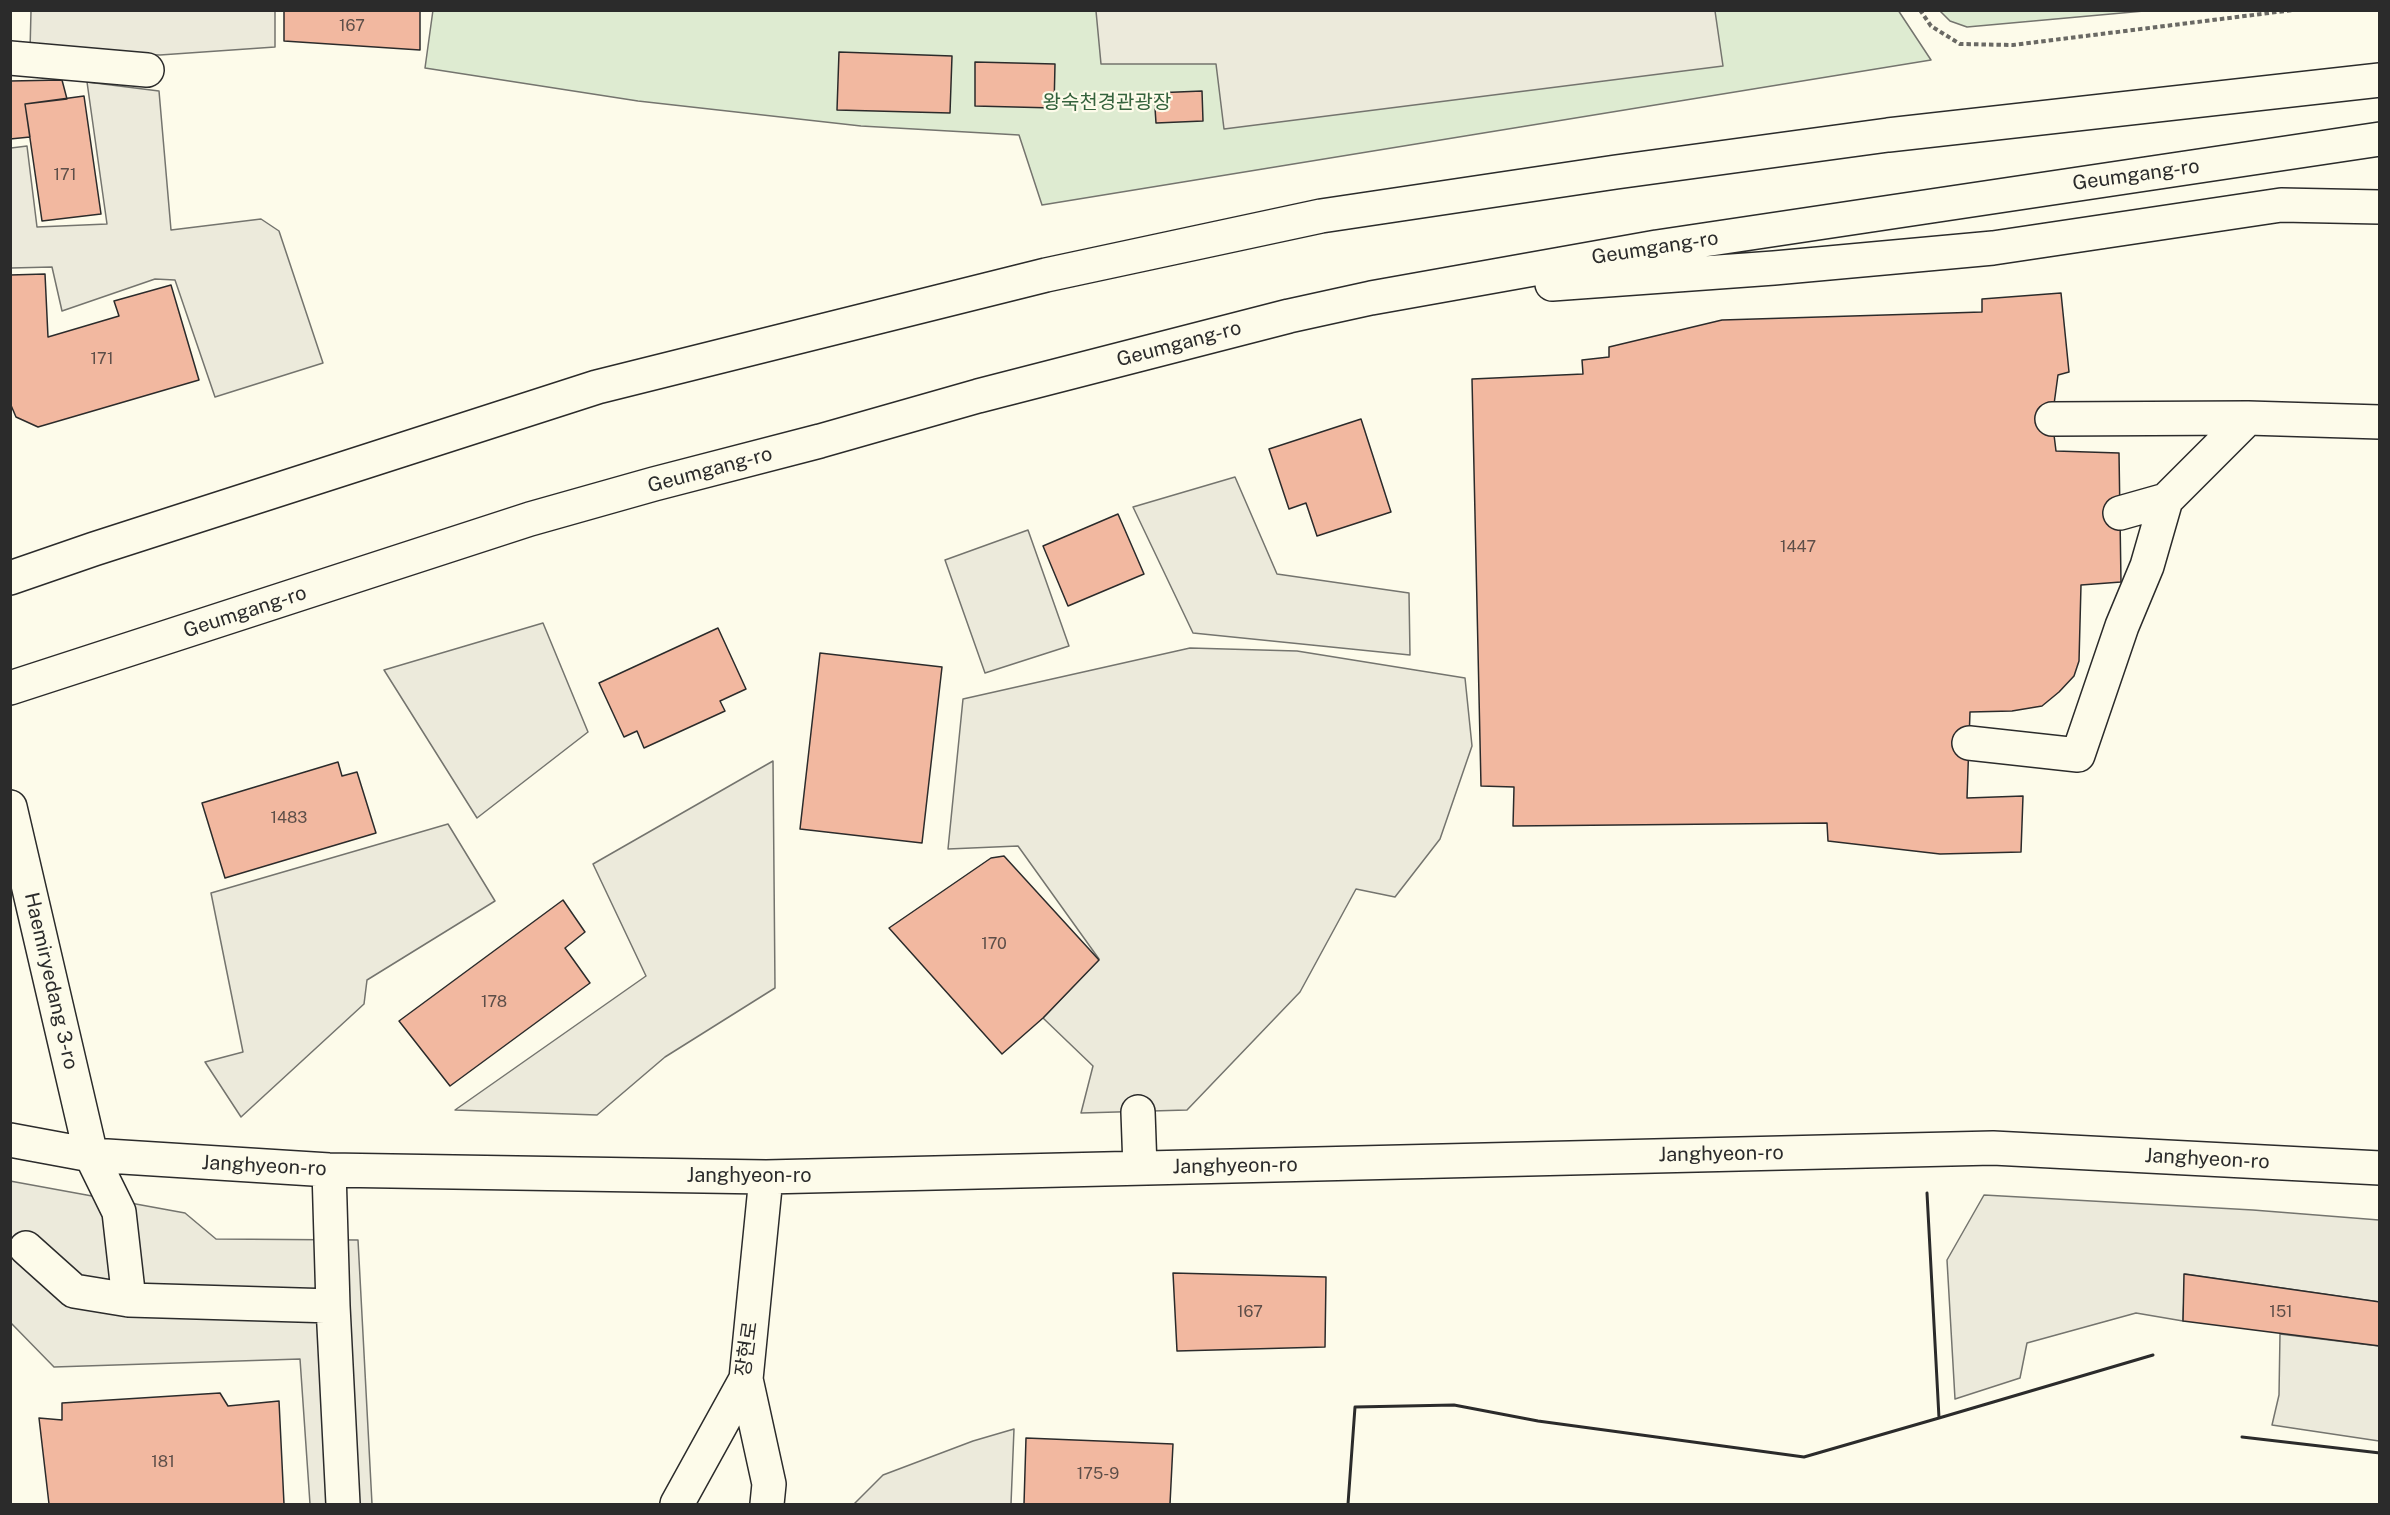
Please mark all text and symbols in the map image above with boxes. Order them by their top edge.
house number: 167 [339,16,365,36]
park label: 왕숙천경관광장 [1043,91,1171,115]
street label: Geumgang-ro [2071,154,2201,196]
house number: 171 [54,165,76,185]
street label: Geumgang-ro [1590,226,1720,270]
street label: Geumgang-ro [1114,316,1244,372]
house number: 171 [91,349,113,369]
street label: Geumgang-ro [645,442,775,498]
house number: 1447 [1780,537,1816,557]
street label: Geumgang-ro [180,581,310,643]
house number: 1483 [271,808,307,828]
street label: Haemiryedang 3-ro [19,890,83,1072]
house number: 170 [981,934,1007,954]
house number: 178 [481,992,507,1012]
street label: Janghyeon-ro [1658,1141,1784,1167]
street label: Janghyeon-ro [2144,1144,2270,1174]
street label: Janghyeon-ro [201,1151,327,1181]
street label: Janghyeon-ro [1172,1153,1298,1179]
street label: Janghyeon-ro [686,1164,812,1188]
house number: 167 [1237,1302,1263,1322]
house number: 151 [2269,1302,2293,1322]
street label: 장현로 [731,1320,763,1378]
house number: 181 [151,1452,175,1472]
house number: 175-9 [1077,1464,1119,1484]

